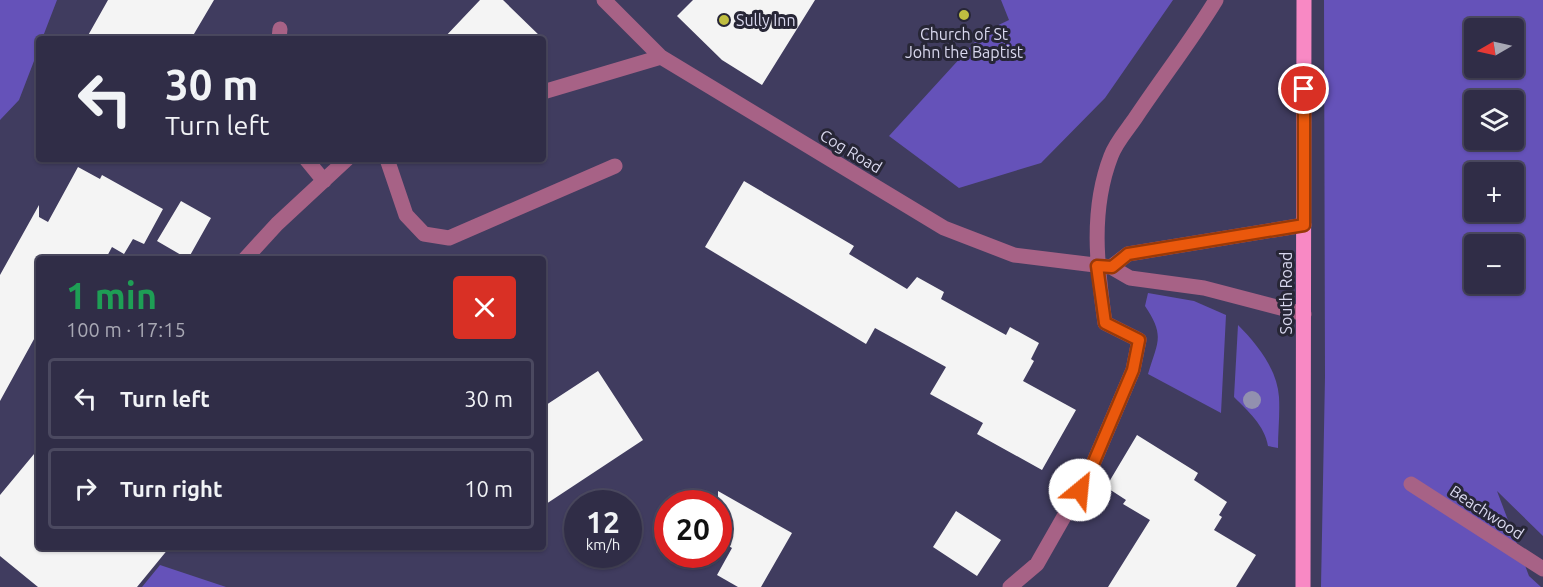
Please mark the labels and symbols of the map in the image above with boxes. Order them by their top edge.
marker: Church of St John the Baptist [957,8,971,22]
place label: Sully Inn [736,11,796,29]
marker: Sully Inn [717,13,731,27]
north arrow [1464,18,1524,78]
place label: Church of St John the Baptist [905,25,1024,61]
pin [1278,63,1329,114]
street label: Cog Road [817,126,885,176]
street label: South Road [1277,252,1295,334]
position arrow [1048,458,1112,522]
street label: Beachwood [1447,482,1527,542]
speed limit sign: 20 [654,490,732,568]

